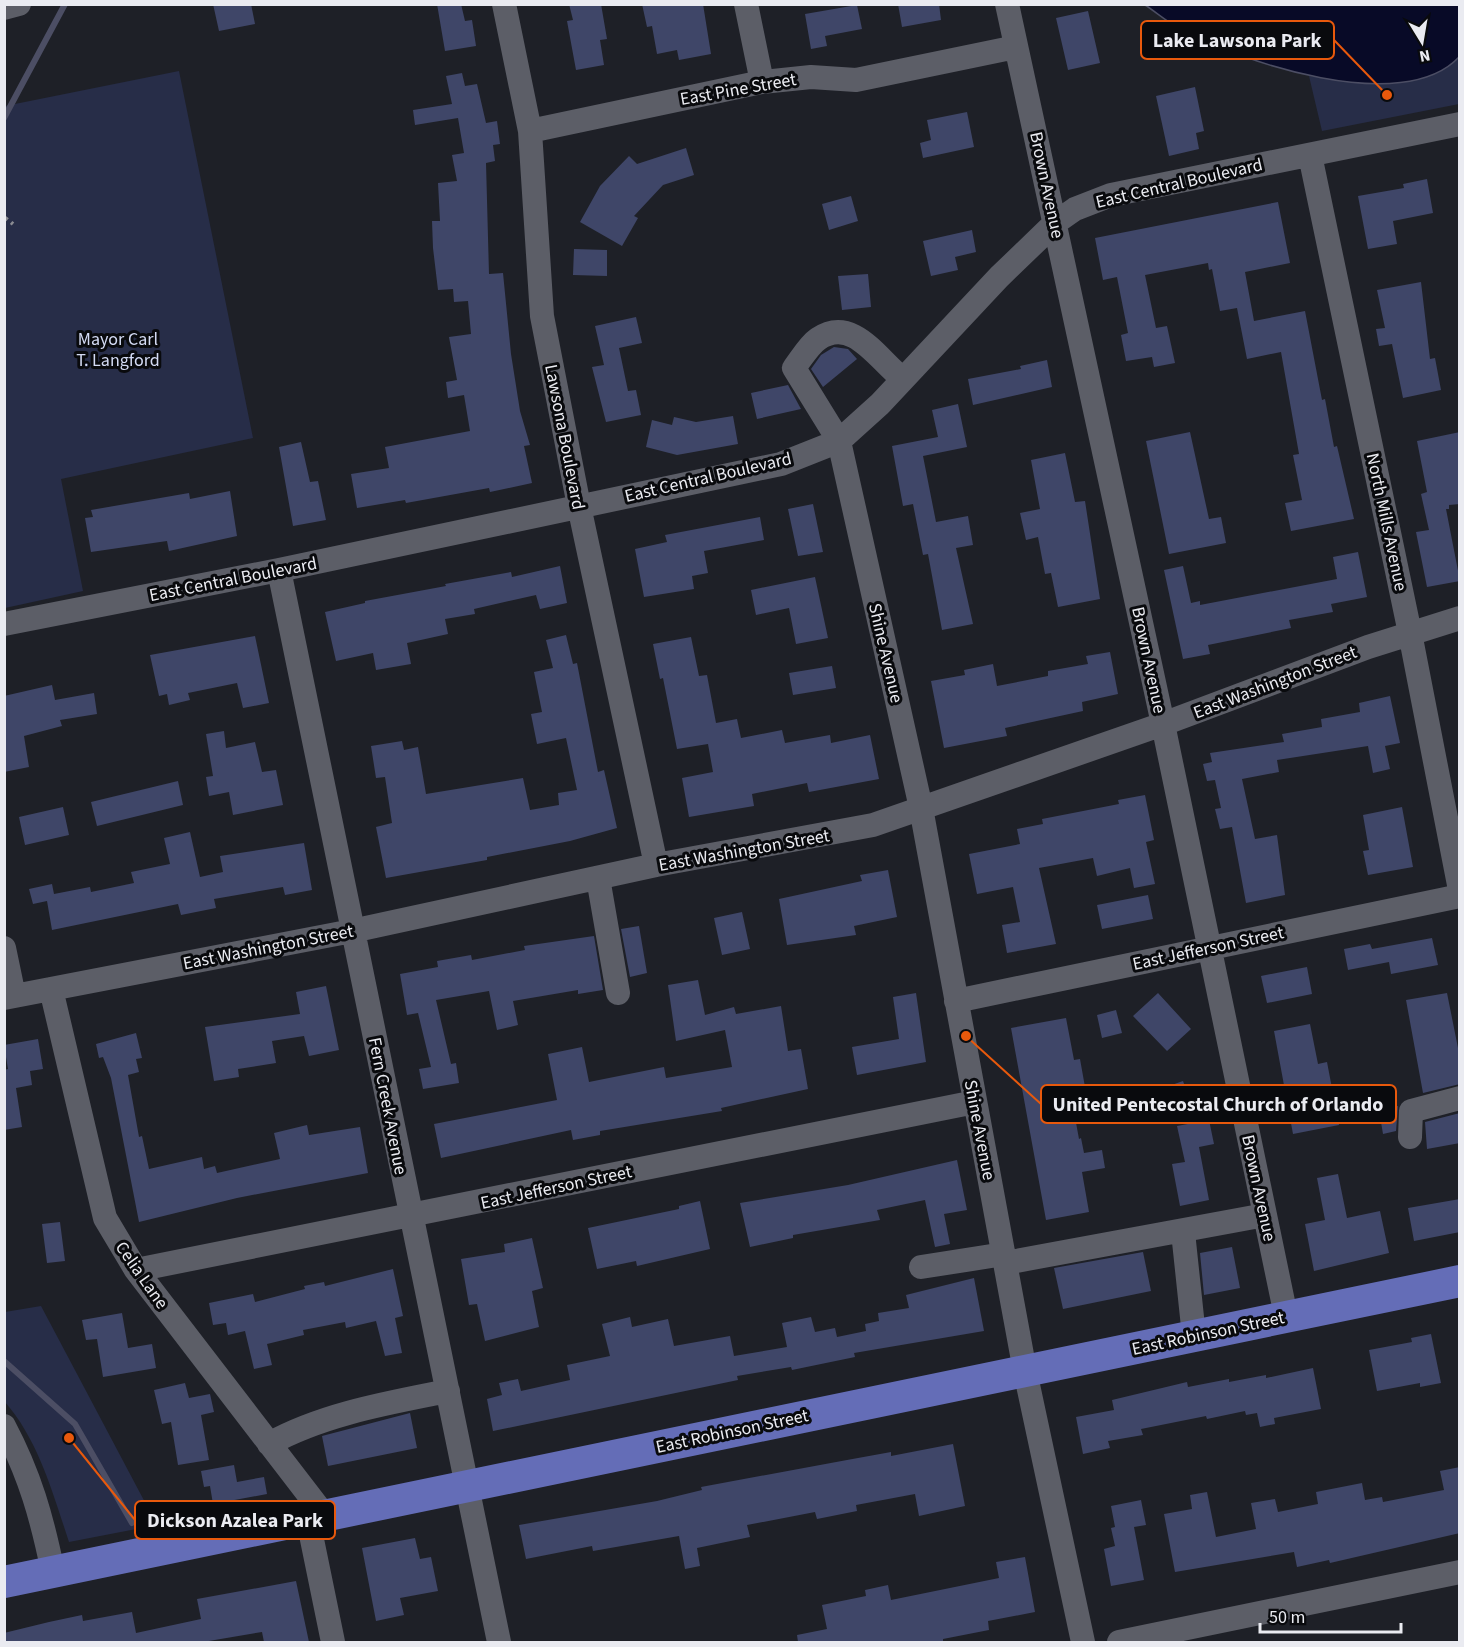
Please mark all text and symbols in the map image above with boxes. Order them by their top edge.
north arrow [1392,12,1452,72]
callout: Lake Lawsona Park [1141,21,1334,59]
text: Lake Lawsona Park [1153,27,1321,55]
text: N [1417,44,1432,68]
street label: East Pine Street [678,67,798,112]
street label: Brown Avenue [1023,130,1070,241]
street label: East Central Boulevard [1093,152,1265,215]
park label: Mayor Carl T. Langford [76,327,160,373]
street label: Lawsona Boulevard [538,362,591,512]
street label: East Central Boulevard [622,446,794,509]
street label: North Mills Avenue [1360,451,1413,593]
street label: East Central Boulevard [147,551,319,608]
street label: Shine Avenue [862,601,909,706]
street label: Brown Avenue [1125,605,1172,716]
street label: East Washington Street [1190,640,1360,725]
street label: East Washington Street [657,823,832,878]
street label: East Washington Street [181,919,355,976]
street label: East Jefferson Street [1130,920,1286,977]
street label: Fern Creek Avenue [362,1035,413,1177]
street label: Shine Avenue [958,1078,1001,1182]
callout: United Pentecostal Church of Orlando [1041,1085,1396,1123]
text: United Pentecostal Church of Orlando [1053,1091,1383,1119]
street label: Brown Avenue [1235,1133,1282,1244]
street label: East Jefferson Street [478,1159,634,1216]
street label: Celia Lane [109,1236,174,1314]
street label: East Robinson Street [1130,1305,1287,1362]
street label: East Robinson Street [654,1403,811,1460]
callout: Dickson Azalea Park [135,1501,335,1539]
text: Dickson Azalea Park [147,1507,323,1535]
scale bar [1260,1596,1401,1634]
text: 50 m [1269,1605,1305,1630]

